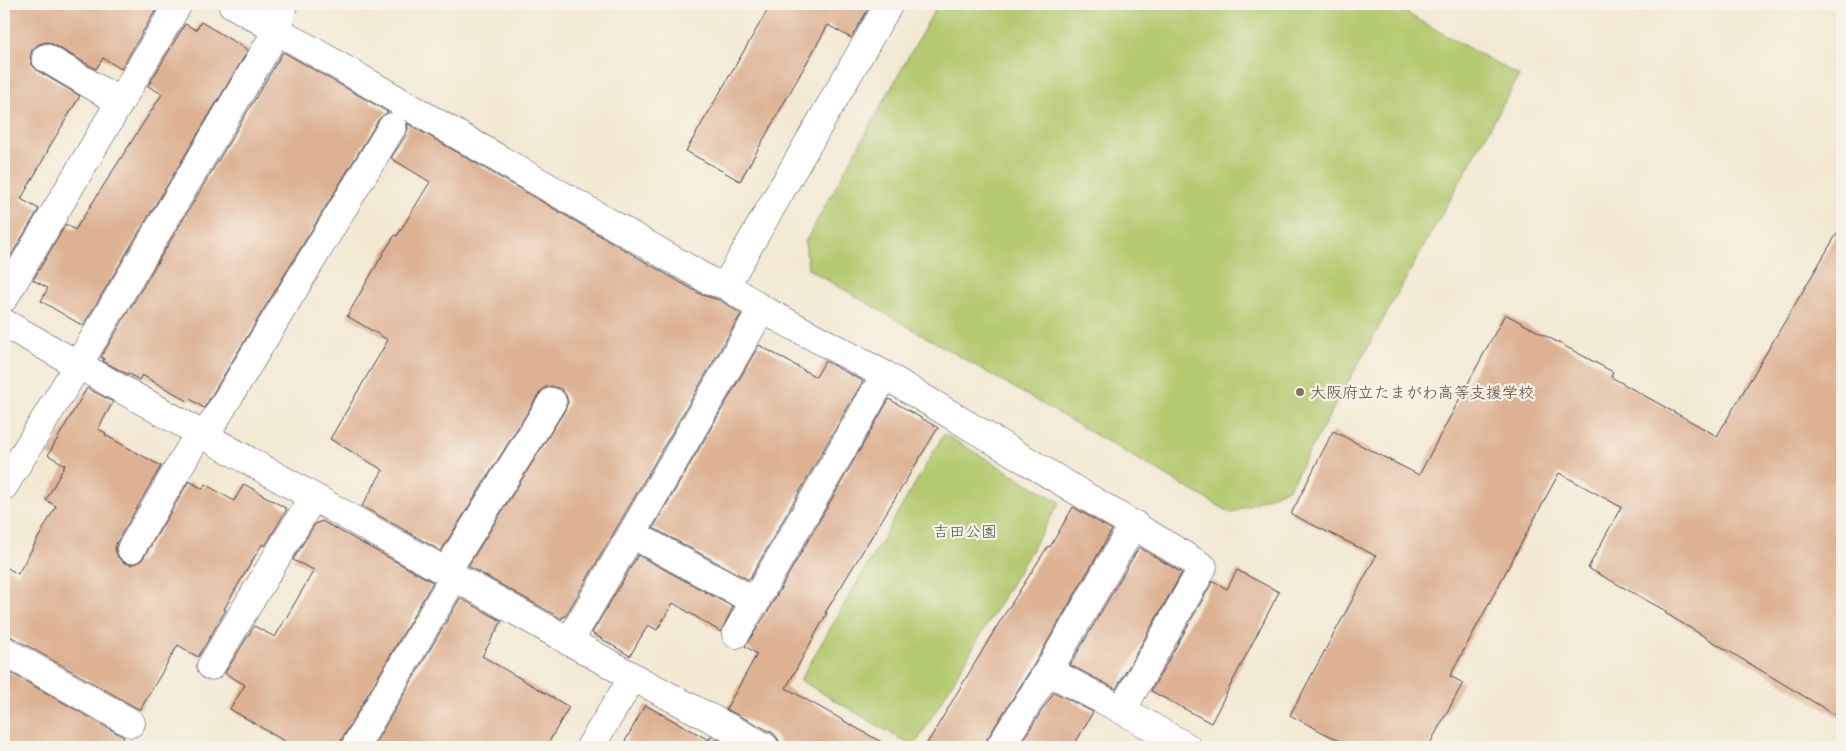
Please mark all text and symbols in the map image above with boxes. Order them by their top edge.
place label: 大阪府立たまがわ高等支援学校 [1310,378,1534,407]
marker: 大阪府立たまがわ高等支援学校 [1294,386,1306,398]
park label: 吉田公園 [933,517,997,546]

